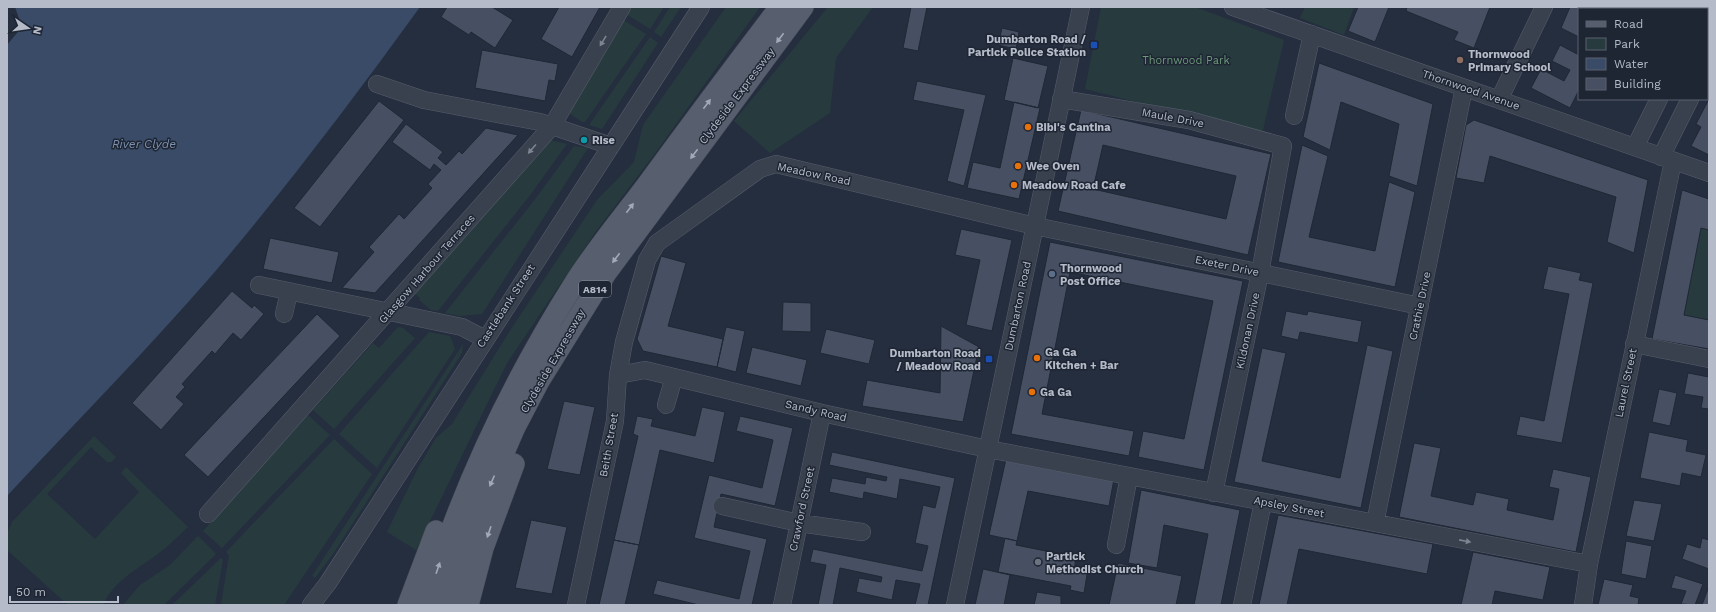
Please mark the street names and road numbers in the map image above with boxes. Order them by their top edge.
street label: Clydeside Expressway [696,45,778,147]
street label: Thornwood Avenue [1420,67,1522,113]
street label: Maule Drive [1141,106,1205,130]
street label: Meadow Road [776,160,852,188]
street label: Glasgow Harbour Terraces [376,212,478,326]
street label: Exeter Drive [1194,253,1260,279]
street label: Dumbarton Road [1002,260,1034,352]
street label: Castlebank Street [474,262,538,350]
street label: Crathie Drive [1406,271,1434,341]
road number: A814 [579,281,611,297]
street label: Kildonan Drive [1234,292,1262,370]
street label: Clydeside Expressway [518,307,588,415]
street label: Laurel Street [1612,347,1640,419]
street label: Sandy Road [784,398,848,424]
street label: Beith Street [597,412,621,478]
street label: Crawford Street [787,465,817,552]
street label: Apsley Street [1253,494,1326,520]

